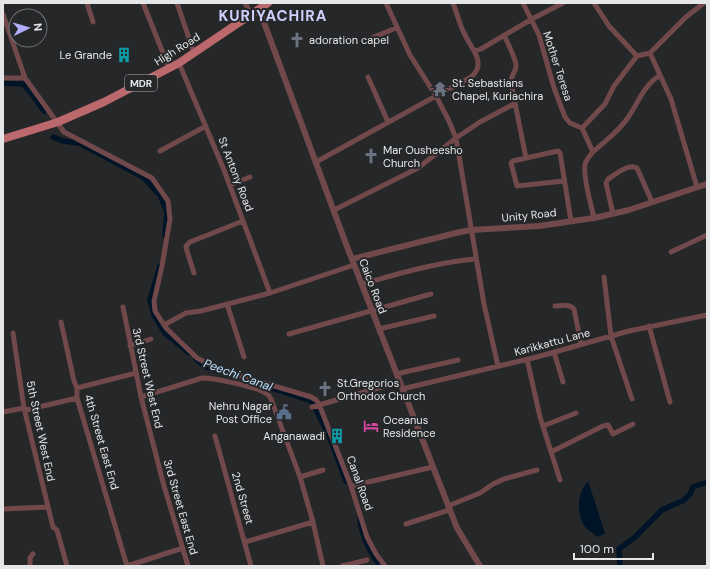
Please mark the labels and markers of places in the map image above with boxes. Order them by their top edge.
church icon: adoration capel [288,31,306,49]
place label: adoration capel [309,33,389,47]
building icon: Le Grande [115,46,133,64]
place label: Le Grande [59,48,112,62]
place label: St. Sebastians Chapel, Kuriachira [452,76,543,103]
temple icon: St. Sebastians Chapel, Kuriachira [431,80,449,98]
place label: Mar Ousheesho Church [383,143,463,170]
church icon: Mar Ousheesho Church [362,147,380,165]
place label: St.Gregorios Orthodox Church [337,376,425,403]
church icon: St.Gregorios Orthodox Church [316,380,334,398]
place label: Nehru Nagar Post Office [209,399,272,426]
public building icon: Nehru Nagar Post Office [275,403,293,421]
place label: Oceanus Residence [383,413,436,440]
hotel icon: Oceanus Residence [362,417,380,435]
building icon: Anganawadi [328,427,346,445]
place label: Anganawadi [263,429,325,443]

